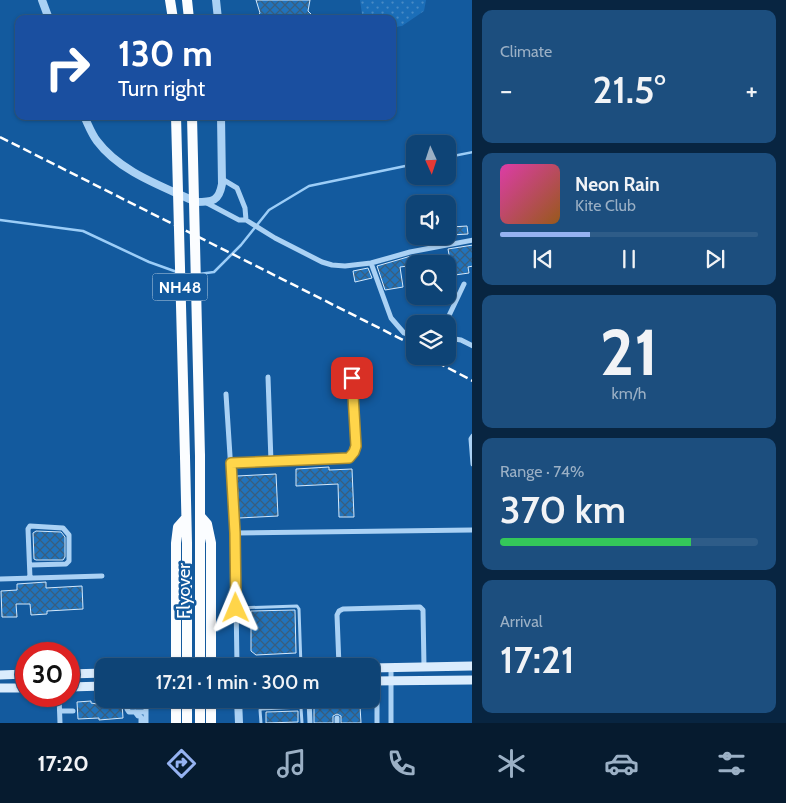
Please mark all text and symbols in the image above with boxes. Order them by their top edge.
text: 130 m [118,32,213,75]
icon: right [35,35,100,100]
text: Climate [500,42,552,61]
text: 21.5° [592,66,666,113]
text: − [500,73,512,107]
text: + [746,73,758,107]
text: Turn right [118,75,205,102]
north arrow [406,135,456,185]
map controls [406,135,456,365]
text: Neon Rain [575,173,660,196]
button: sound [406,195,456,245]
text: Kite Club [575,196,636,215]
icon: previous [529,245,557,273]
icon: pause [615,245,643,273]
icon: next [701,245,729,273]
button: search [406,255,456,305]
road number: NH48 [152,274,208,300]
text: 21 [600,312,658,391]
button: layers [406,315,456,365]
pin [331,357,373,399]
icon: arrive [338,364,366,392]
text: km/h [611,384,647,403]
text: Range · 74% [500,462,584,481]
text: 370 km [500,486,626,533]
street label: Flyover [173,563,195,619]
position arrow [209,581,261,633]
text: Arrival [500,612,543,631]
text: 17:21 [500,636,574,683]
speed limit sign: 30 [15,642,80,707]
text: 17:21 · 1 min · 300 m [156,671,319,694]
icon: directions [164,746,199,781]
icon: music [274,746,309,781]
icon: phone [384,746,419,781]
icon: climate [494,746,529,781]
icon: car [604,746,639,781]
icon: filters [714,746,749,781]
text: 17:20 [37,750,89,777]

